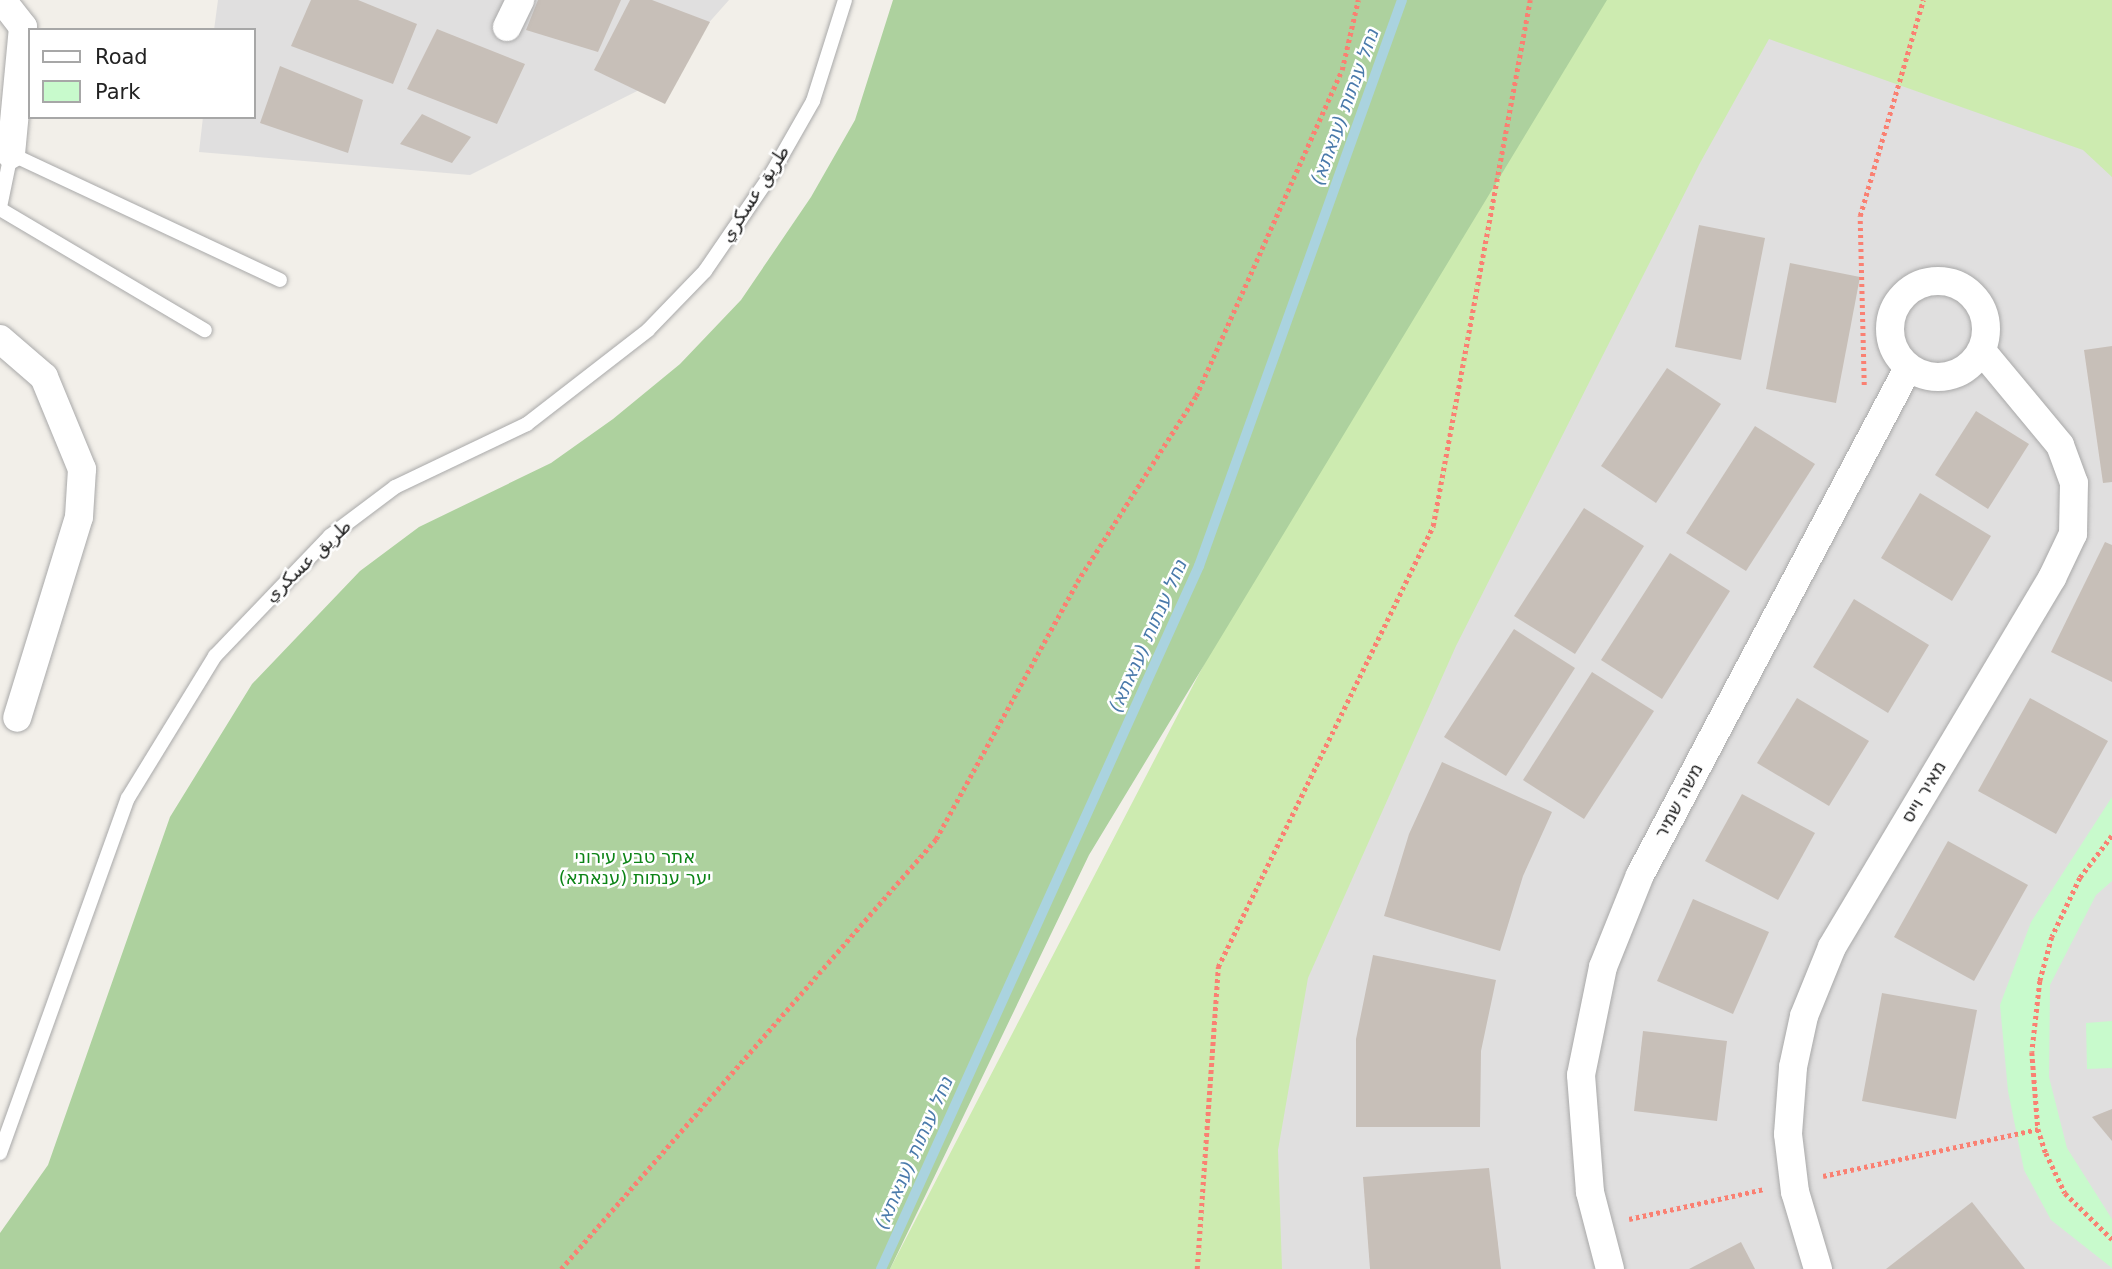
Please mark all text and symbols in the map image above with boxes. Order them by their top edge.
water label: נחל ענתות (ענאתא) [1306,26,1384,188]
legend [28,28,256,119]
text: Road [95,45,148,69]
text: Park [95,80,140,104]
street label: طريق عسكري [716,142,794,246]
street label: طريق عسكري [260,515,356,607]
water label: נחל ענתות (ענאתא) [1104,556,1192,716]
street label: מאיר וייס [1897,757,1951,827]
street label: משה שמיר [1650,760,1708,842]
park label: אתר טבע עירוני יער ענתות (ענאתא) [559,847,711,890]
water label: נחל ענתות (ענאתא) [870,1073,958,1233]

